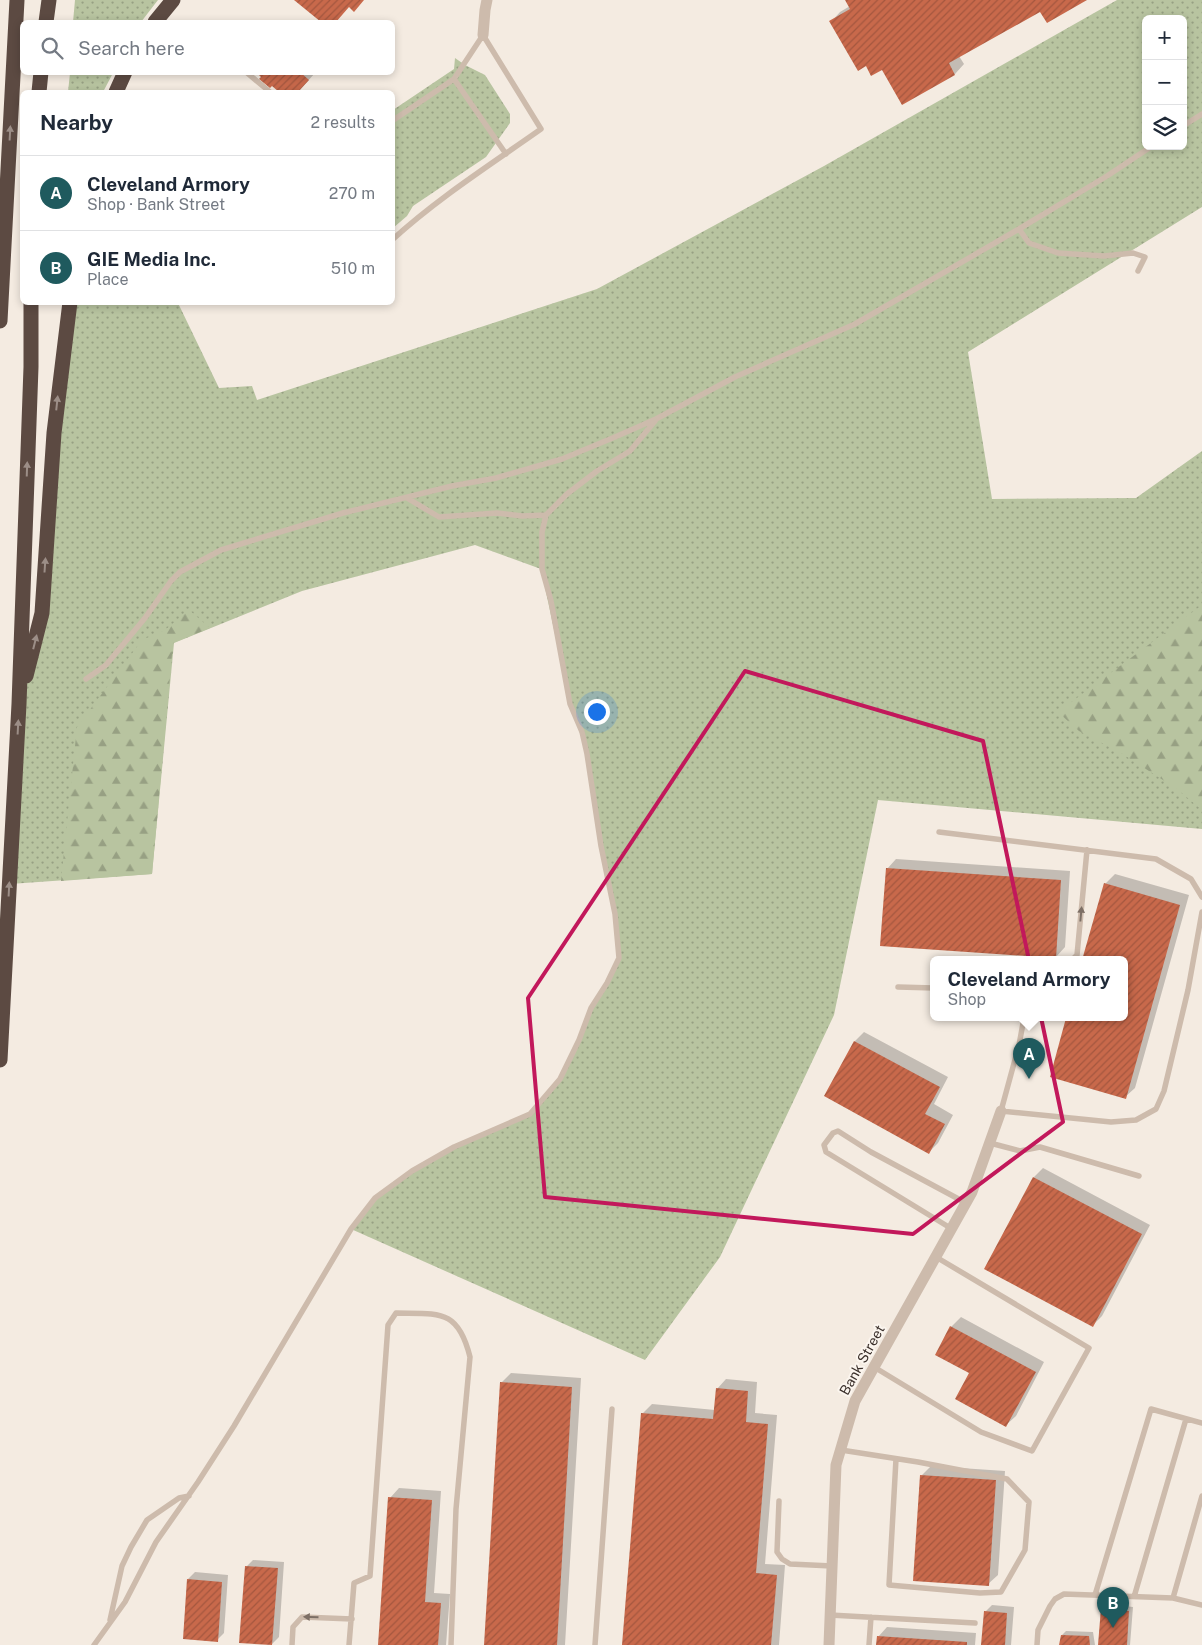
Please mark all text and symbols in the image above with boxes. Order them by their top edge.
map controls [1142,15,1187,150]
button: + [1142,15,1187,60]
search box [20,20,395,75]
icon: search [38,34,66,62]
text: Search here [78,37,185,59]
button: − [1142,60,1187,105]
button: layers [1142,105,1187,150]
text: Nearby [40,110,113,135]
text: 2 results [310,113,375,132]
one-way arrow [7,124,15,140]
text: Cleveland Armory [87,173,250,195]
text: A [50,184,62,203]
text: 270 m [329,184,375,203]
text: Shop · Bank Street [87,195,225,214]
text: GIE Media Inc. [87,248,216,270]
text: B [51,259,61,278]
text: 510 m [331,259,375,278]
text: Place [87,270,129,289]
one-way arrow [53,395,61,411]
one-way arrow [23,461,31,477]
one-way arrow [42,557,50,573]
one-way arrow [31,634,39,649]
your location [584,699,610,725]
one-way arrow [14,718,22,734]
one-way arrow [6,881,14,897]
one-way arrow [1077,905,1085,921]
popup [930,956,1128,1021]
text: Cleveland Armory [948,968,1110,990]
text: Shop [948,990,986,1009]
pin: A [1013,1038,1045,1079]
street label: Bank Street [836,1322,888,1398]
pin: B [1097,1587,1129,1628]
one-way arrow [303,1613,319,1621]

